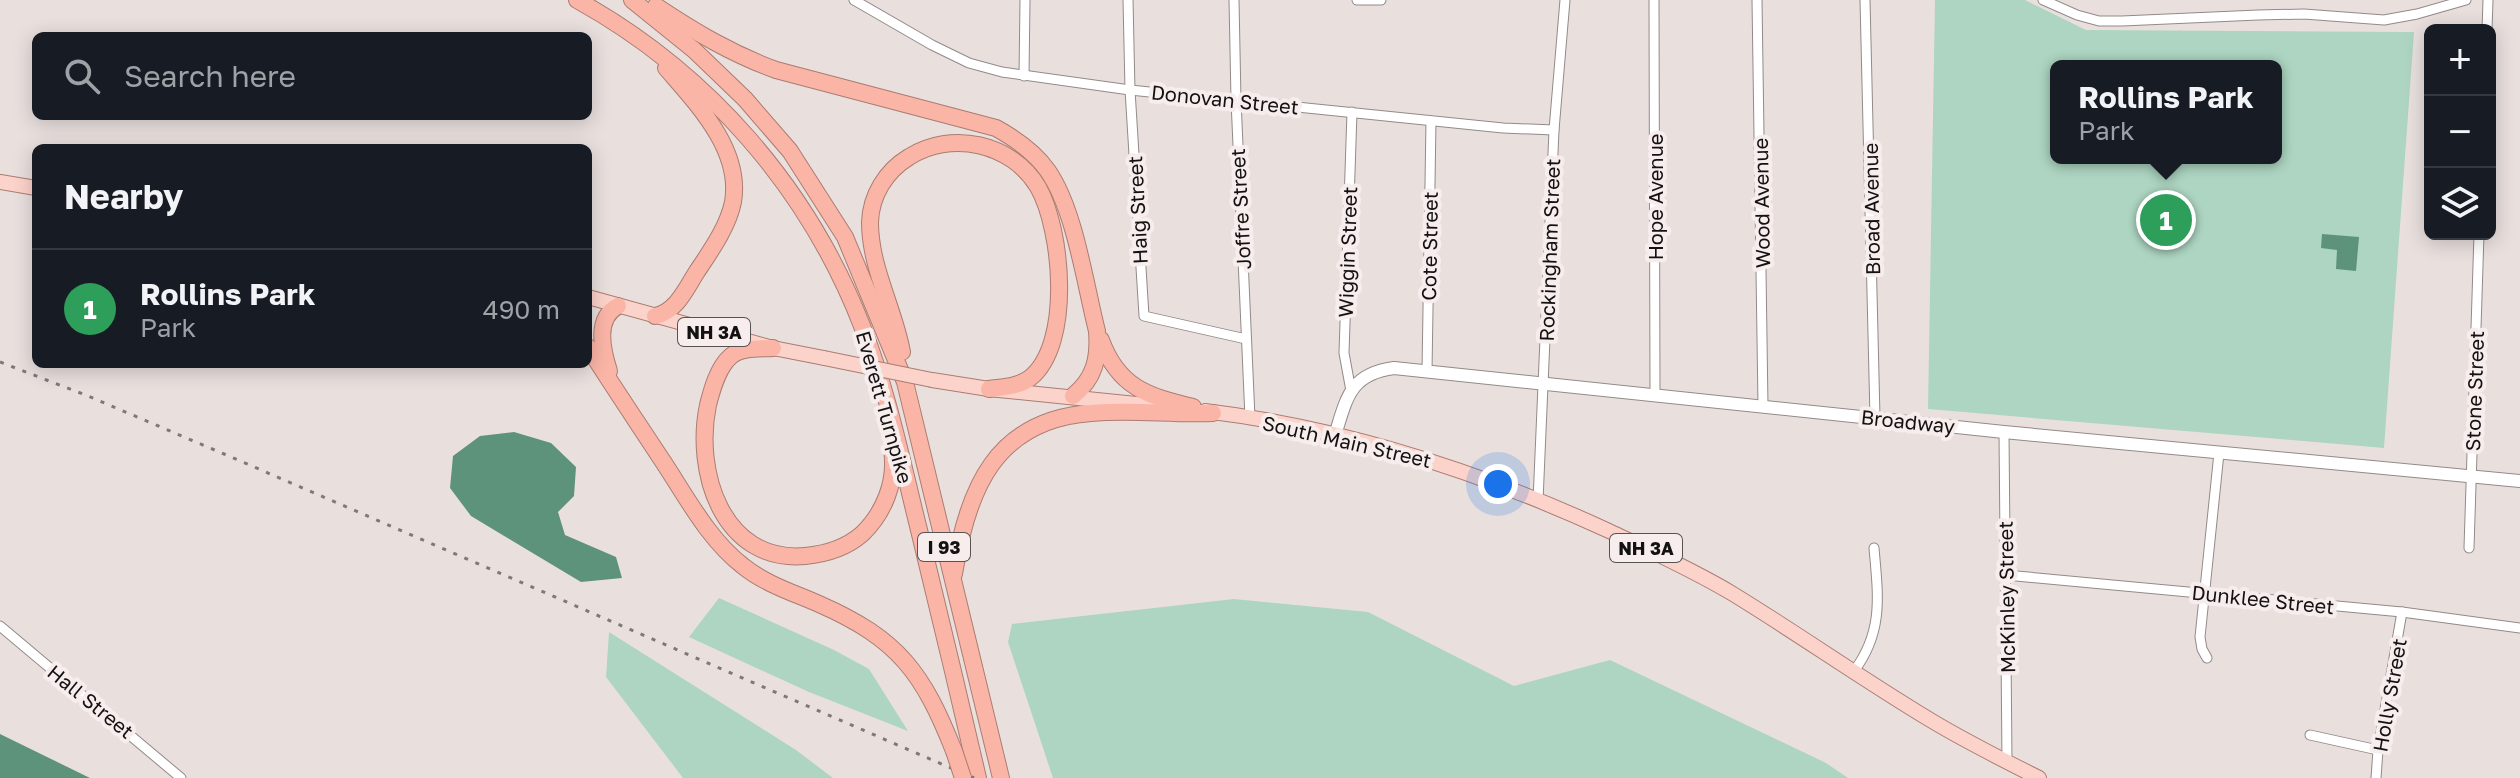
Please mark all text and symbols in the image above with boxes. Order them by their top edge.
map controls [2424,24,2496,240]
button: + [2424,24,2496,96]
search box [32,32,592,120]
icon: search [60,54,104,98]
text: Search here [124,58,296,94]
popup [2050,60,2282,164]
street label: Donovan Street [1150,79,1300,119]
text: Rollins Park [2078,79,2254,115]
button: − [2424,96,2496,168]
text: Park [2078,115,2135,146]
street label: Hope Avenue [1643,134,1667,260]
street label: Wood Avenue [1748,138,1774,268]
street label: Broad Avenue [1858,143,1884,275]
street label: Joffre Street [1225,148,1255,270]
street label: Haig Street [1122,155,1152,265]
street label: Rockingham Street [1534,158,1564,342]
button: layers [2424,168,2496,240]
text: Nearby [64,176,184,216]
street label: Wiggin Street [1333,186,1361,318]
pin: 1 [2140,190,2192,250]
street label: Cote Street [1416,191,1442,301]
text: Rollins Park [140,276,315,312]
text: 1 [83,294,97,325]
text: 490 m [483,294,560,325]
text: Park [140,312,196,343]
road number: NH 3A [678,318,750,346]
street label: Everett Turnpike [852,328,918,486]
street label: Stone Street [2460,330,2488,452]
street label: Broadway [1860,404,1956,438]
street label: South Main Street [1260,410,1434,472]
your location [1478,464,1518,504]
street label: McKinley Street [1993,521,2019,673]
road number: I 93 [918,533,970,561]
road number: NH 3A [1610,534,1682,562]
street label: Dunklee Street [2190,580,2336,618]
street label: Holly Street [2367,636,2411,754]
street label: Hall Street [43,659,139,743]

